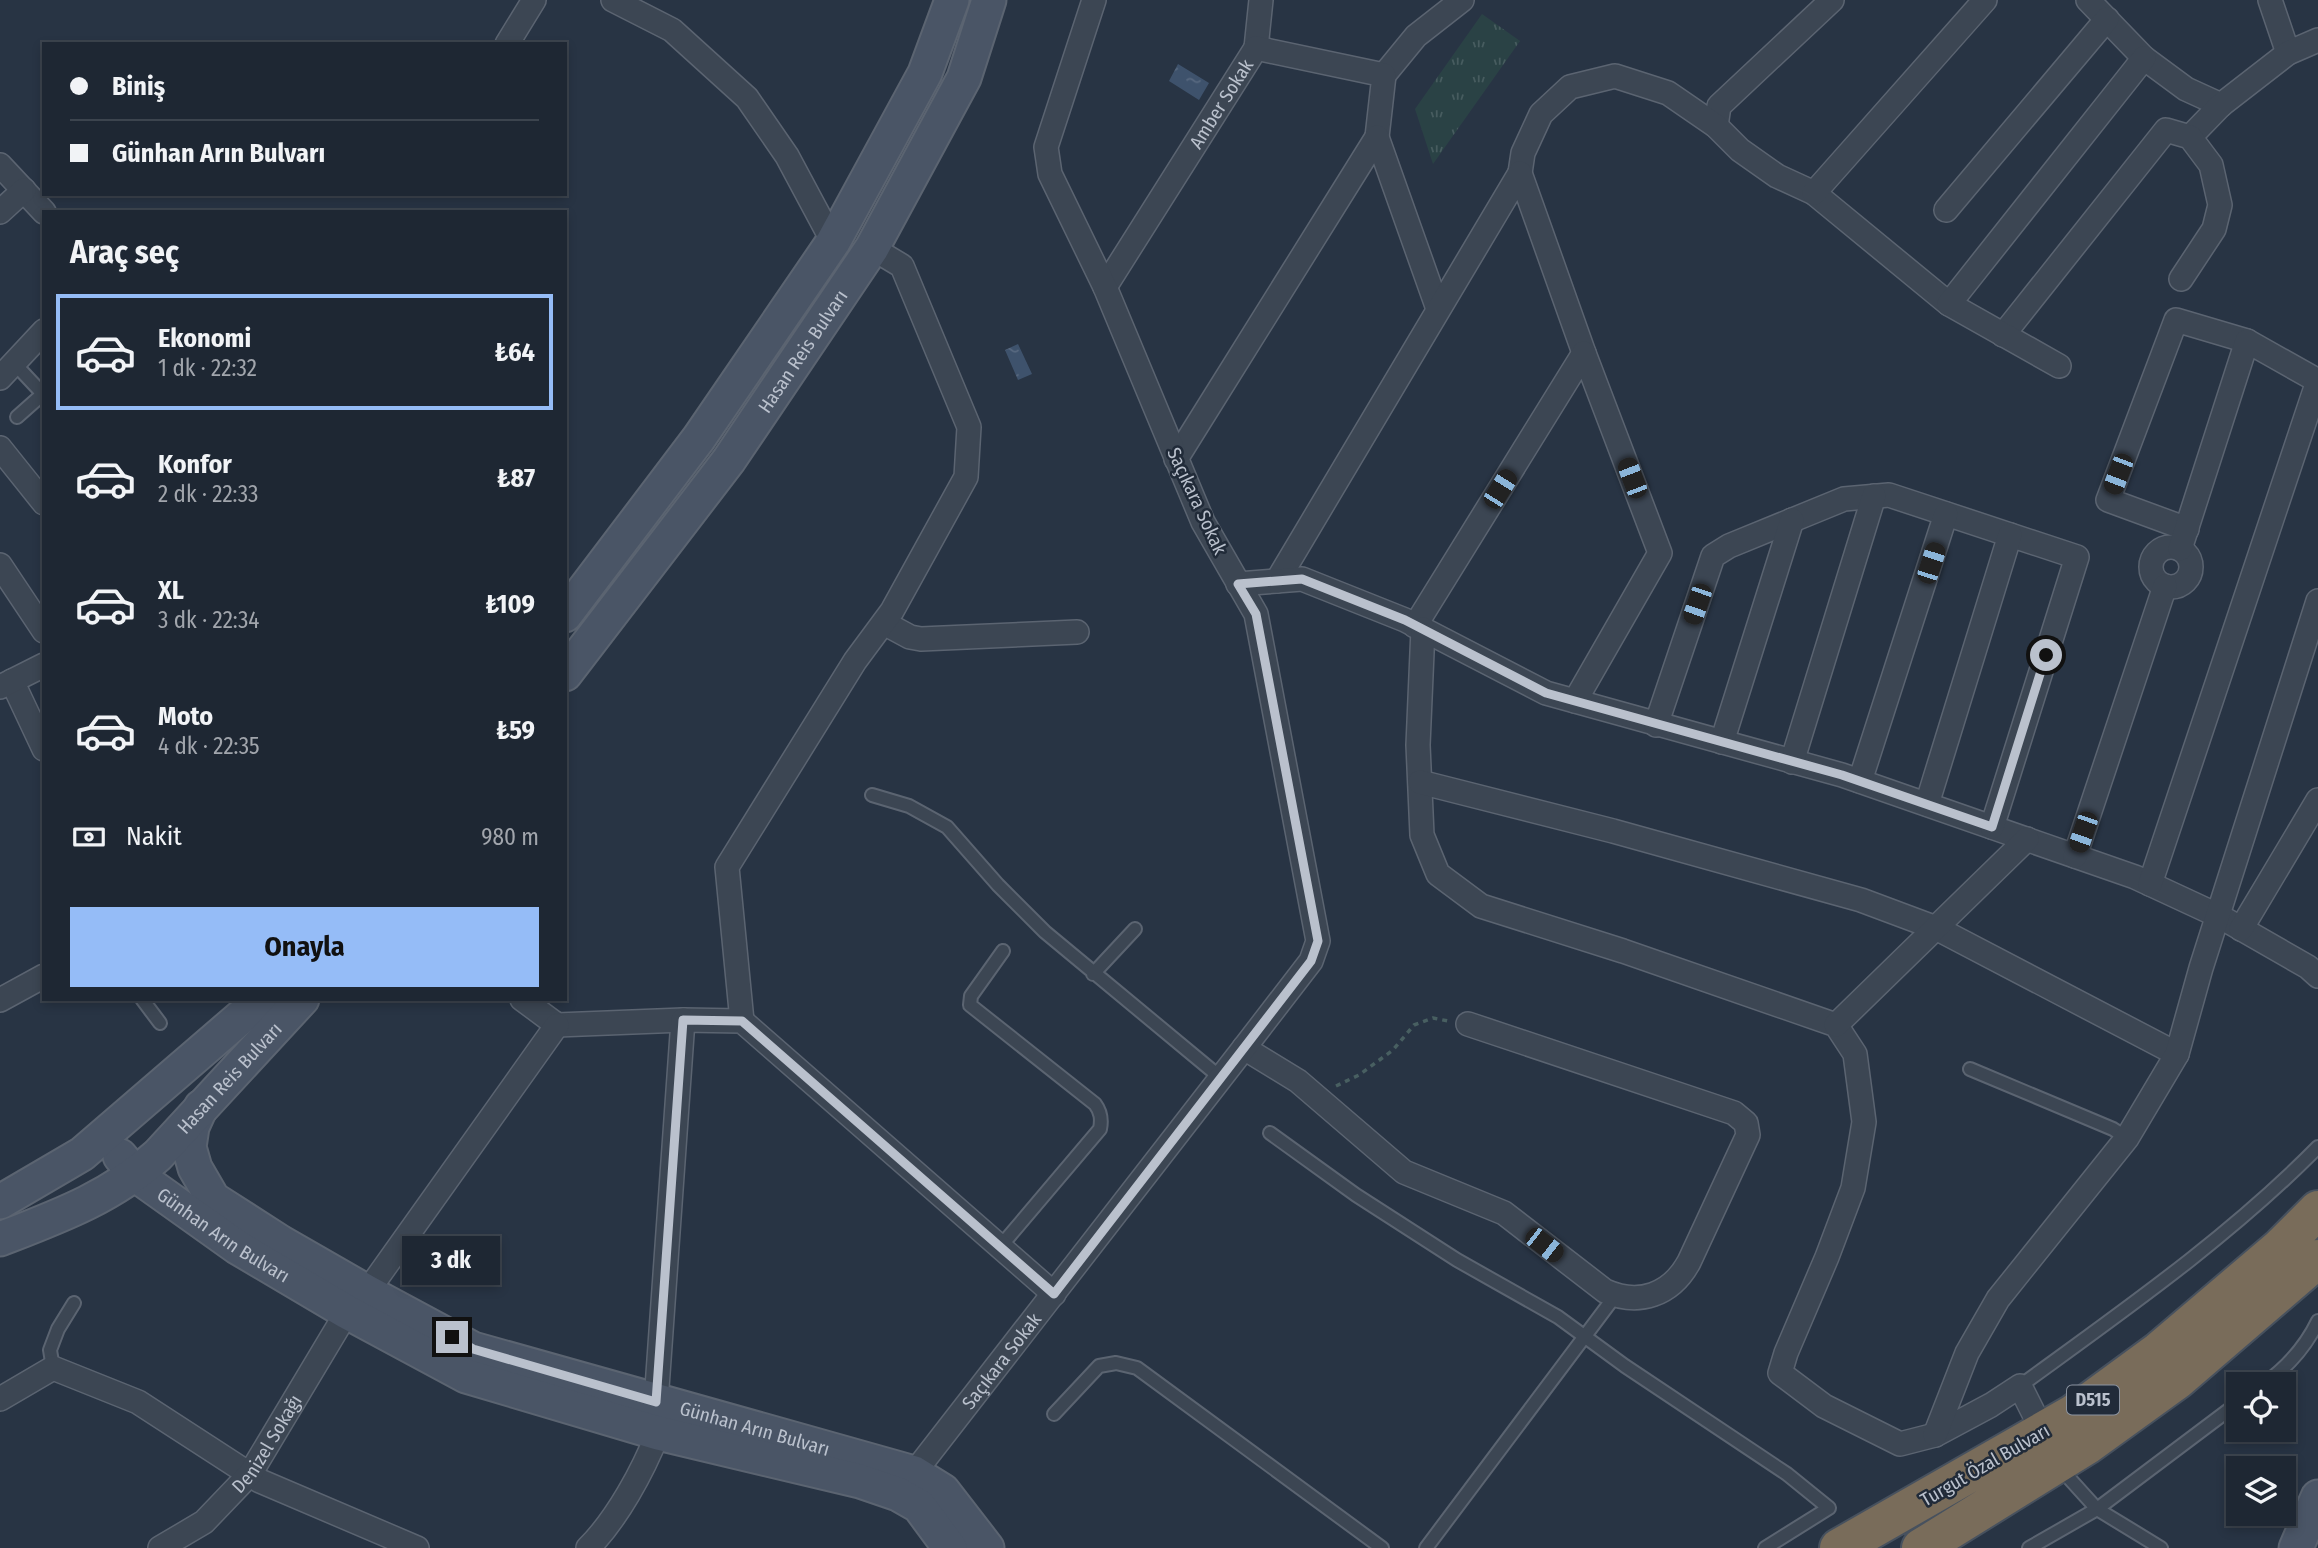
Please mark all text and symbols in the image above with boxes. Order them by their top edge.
street label: Amber Sokak [1184,54,1258,153]
text: Biniş [112,71,165,102]
text: Günhan Arın Bulvarı [112,138,325,169]
text: Araç seç [70,233,179,271]
street label: Hasan Reis Bulvarı [753,285,852,417]
icon: car [74,321,137,384]
text: Ekonomi [158,323,251,354]
text: ₺64 [495,337,535,368]
text: 1 dk · 22:32 [158,354,257,382]
street label: Saçıkara Sokak [1162,444,1232,558]
icon: car [74,447,137,510]
text: Konfor [158,449,232,480]
car [2101,451,2136,497]
car [1615,455,1650,501]
text: ₺87 [497,463,535,494]
car [1480,466,1521,512]
text: 2 dk · 22:33 [158,480,258,508]
car [1915,540,1948,586]
icon: car [74,573,137,636]
text: XL [158,575,184,606]
car [1681,581,1714,627]
text: ₺109 [485,589,535,620]
text: 3 dk · 22:34 [158,606,259,634]
route start [2030,639,2062,671]
icon: car [74,699,137,762]
text: Moto [158,701,213,732]
text: ₺59 [496,715,535,746]
text: 4 dk · 22:35 [158,732,260,760]
car [2067,809,2100,855]
icon: cash [70,818,108,856]
text: Nakit [126,821,182,852]
text: 980 m [481,823,539,851]
button: Onayla [70,907,539,987]
street label: Hasan Reis Bulvarı [172,1017,286,1138]
street label: Günhan Arın Bulvarı [153,1182,294,1287]
car [1521,1224,1568,1266]
callout: 3 dk [403,1236,501,1284]
text: 3 dk [431,1246,471,1274]
street label: Saçıkara Sokak [957,1308,1046,1414]
route end [436,1321,468,1353]
map controls [2226,1372,2296,1526]
button: locate [2226,1372,2296,1442]
road number: D515 [2067,1386,2119,1414]
street label: Denizel Sokağı [227,1390,306,1498]
street label: Günhan Arın Bulvarı [677,1396,832,1460]
street label: Turgut Özal Bulvarı [1916,1419,2054,1511]
button: layers [2226,1456,2296,1526]

